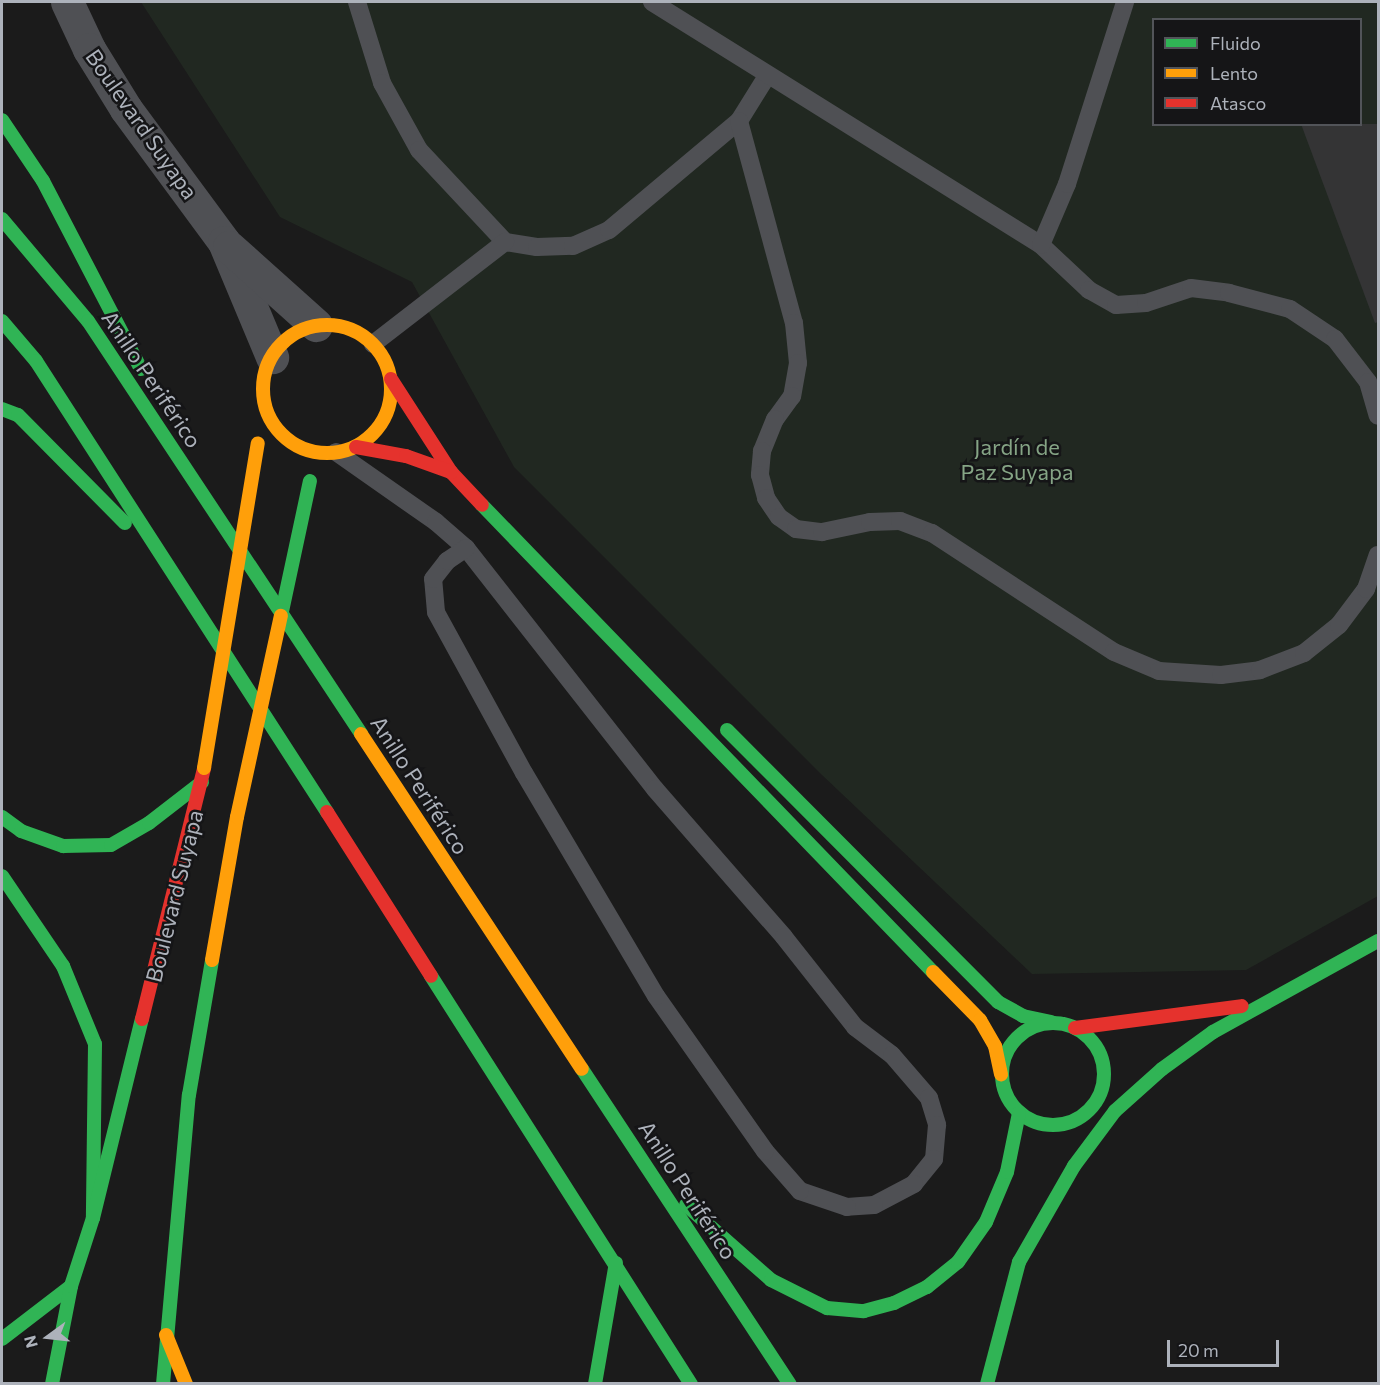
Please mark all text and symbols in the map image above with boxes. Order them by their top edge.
legend [1152,18,1362,126]
text: Fluido [1210,32,1261,54]
street label: Boulevard Suyapa [80,44,204,204]
text: Lento [1210,62,1258,84]
text: Atasco [1210,92,1266,114]
street label: Anillo Periférico [96,305,208,453]
park label: Jardín de Paz Suyapa [961,433,1073,484]
street label: Anillo Periférico [365,711,475,859]
street label: Boulevard Suyapa [140,807,208,985]
street label: Anillo Periférico [633,1116,743,1264]
north arrow [18,1307,78,1367]
scale bar [1170,1328,1282,1366]
text: N [19,1334,41,1350]
text: 20 m [1178,1339,1219,1361]

